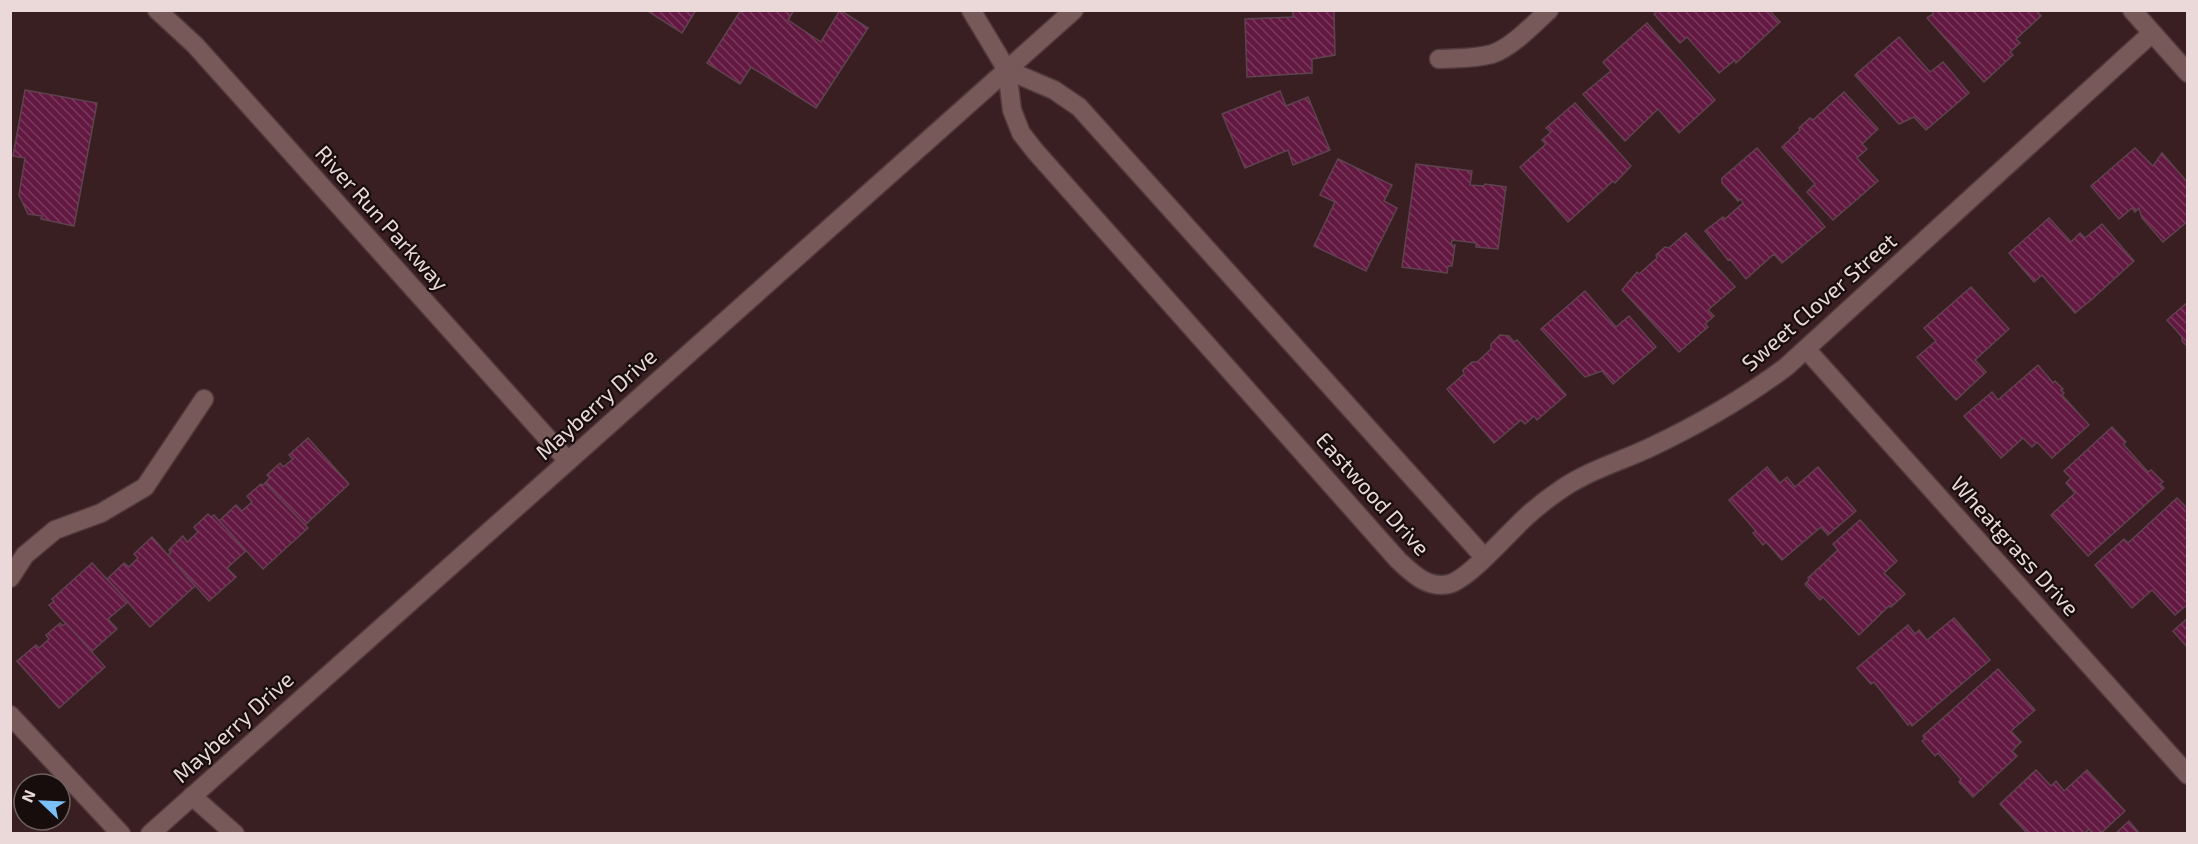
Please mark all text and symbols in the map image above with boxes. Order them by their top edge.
street label: River Run Parkway [311,139,455,296]
street label: Sweet Clover Street [1736,227,1901,375]
street label: Mayberry Drive [530,342,661,464]
street label: Eastwood Drive [1312,426,1436,560]
street label: Wheatgrass Drive [1946,470,2085,620]
street label: Mayberry Drive [167,665,298,787]
north arrow [12,772,72,832]
text: N [17,787,39,805]

